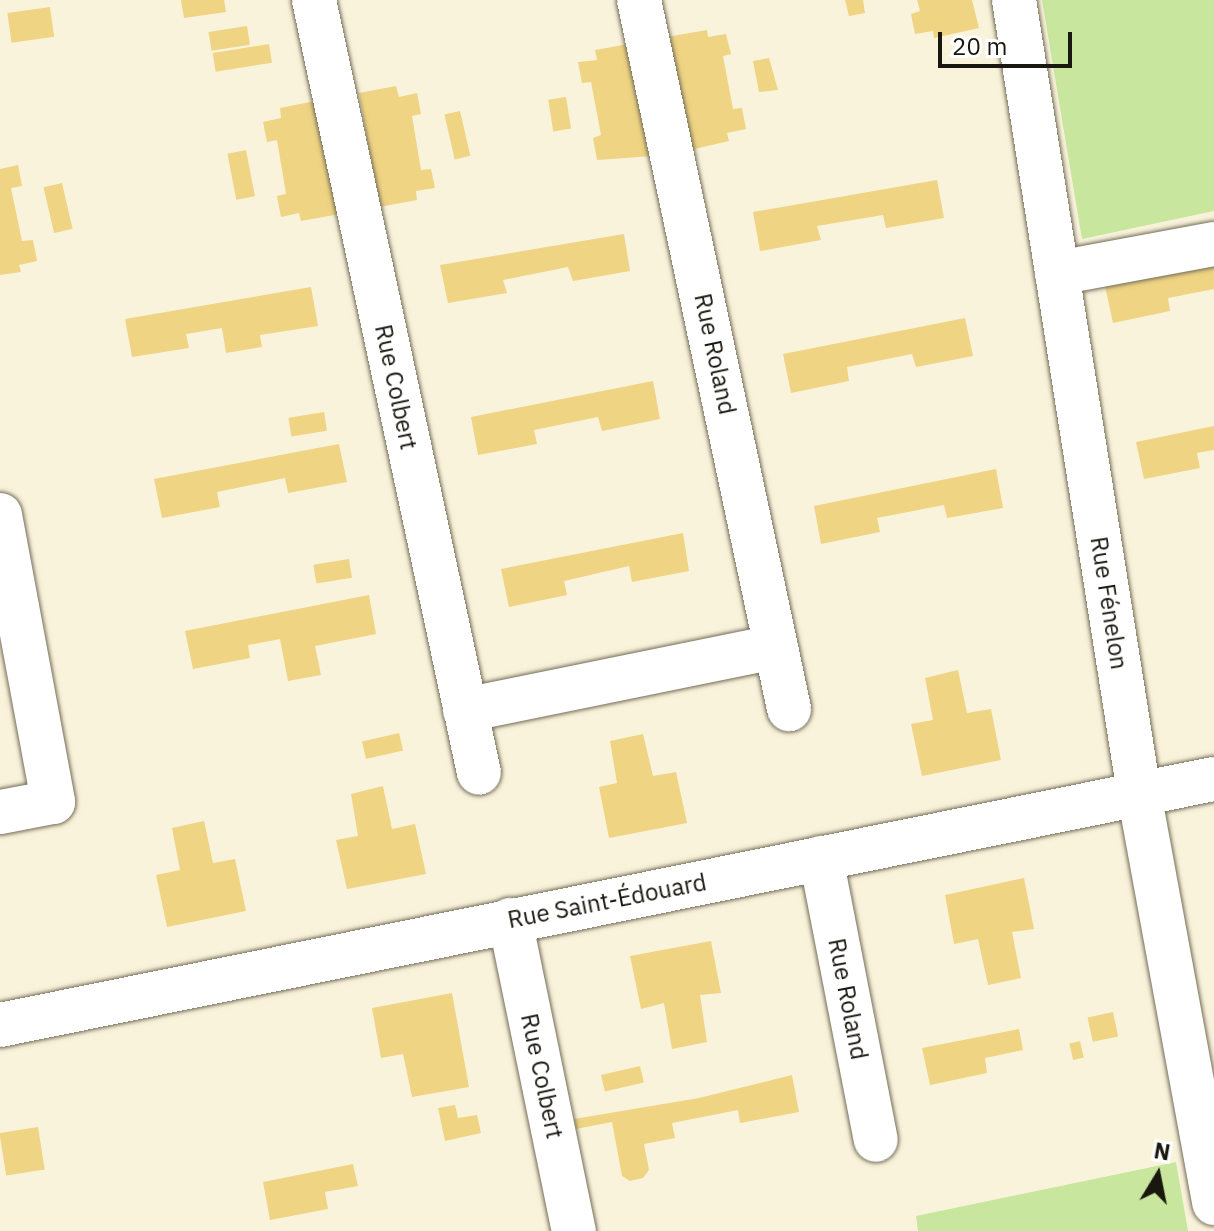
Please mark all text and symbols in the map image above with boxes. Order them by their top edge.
scale bar [942,16,1076,66]
text: 20 m [952,30,1007,62]
street label: Rue Roland [688,291,742,417]
street label: Rue Colbert [369,322,423,452]
street label: Rue Fénelon [1084,534,1134,672]
street label: Rue Saint-Édouard [505,868,709,934]
street label: Rue Roland [822,936,874,1062]
street label: Rue Colbert [515,1011,569,1141]
north arrow [1118,1135,1198,1215]
text: N [1152,1135,1173,1167]

